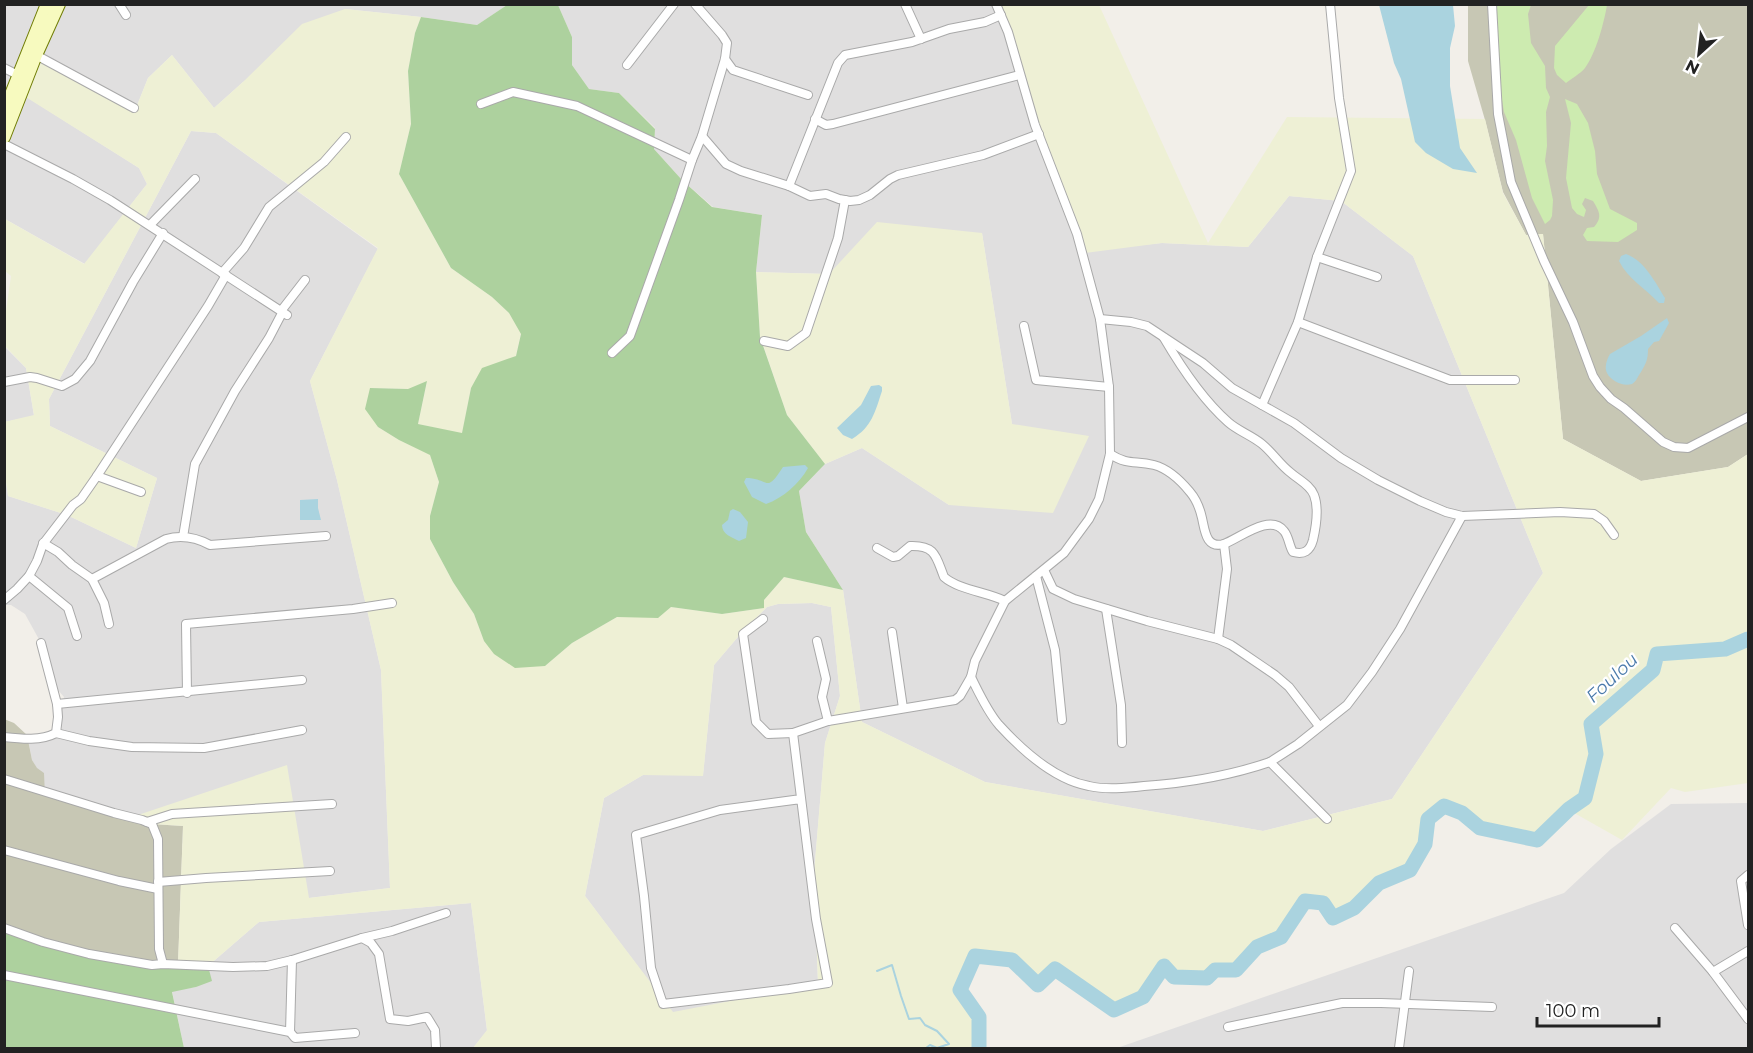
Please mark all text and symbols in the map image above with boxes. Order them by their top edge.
north arrow [1669,24,1729,84]
text: N [1682,56,1702,78]
water label: Foulou [1582,649,1642,707]
scale bar [1537,990,1658,1028]
text: 100 m [1546,1000,1600,1022]

